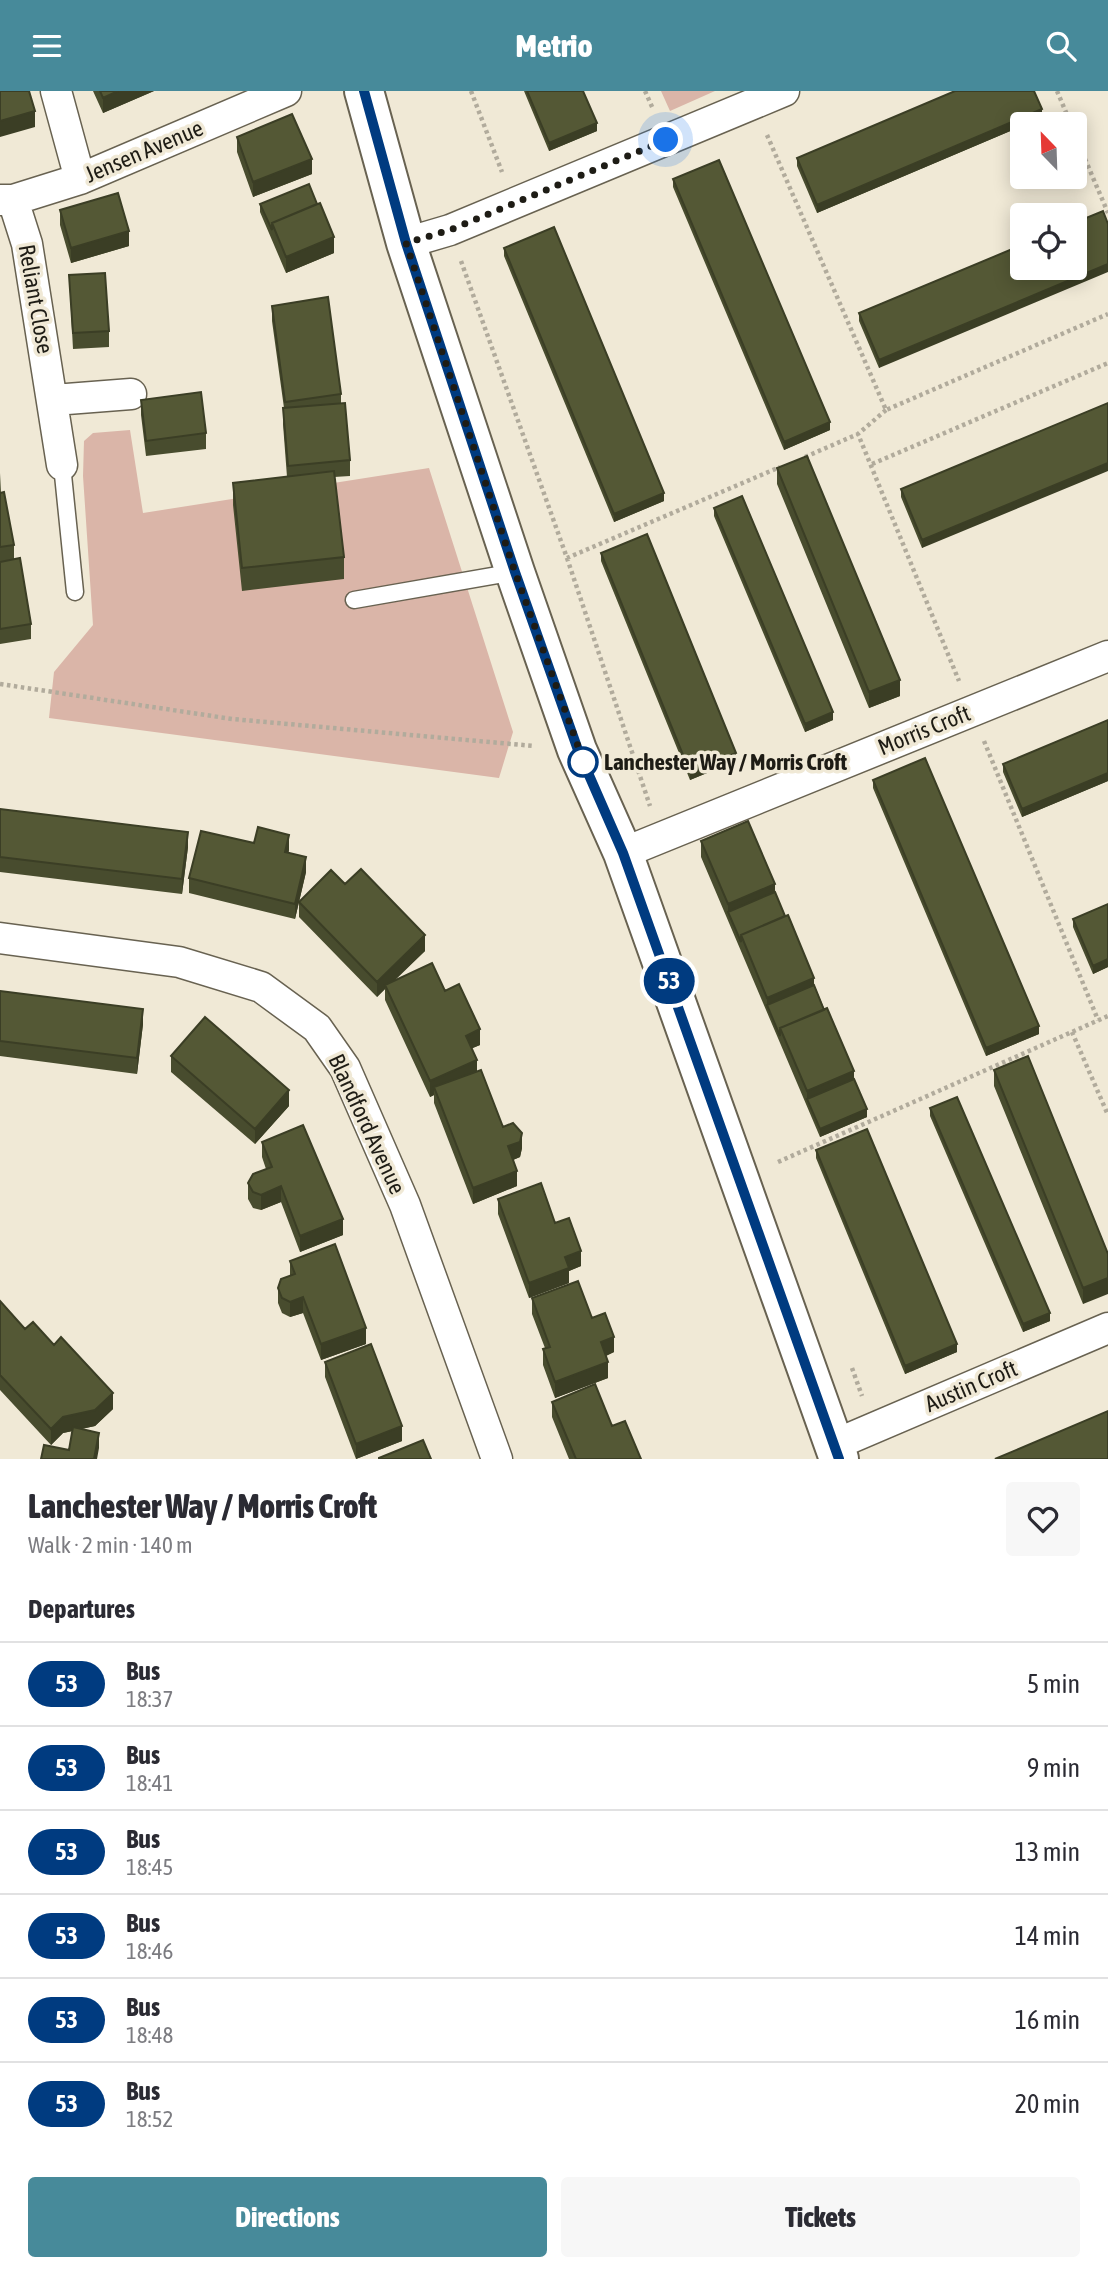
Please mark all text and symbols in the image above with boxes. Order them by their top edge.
icon: menu [28,27,66,65]
text: Metrio [515,27,593,64]
icon: search [1042,27,1080,65]
north arrow [1010,112,1087,189]
map controls [1010,112,1087,280]
street label: Jensen Avenue [81,115,207,187]
your location [648,122,683,157]
button: locate [1010,203,1087,280]
street label: Reliant Close [14,242,58,356]
street label: Morris Croft [874,700,974,760]
marker: Lanchester Way / Morris Croft [568,747,598,777]
place label: Lanchester Way / Morris Croft [604,749,848,775]
line badge: 53 [638,958,700,1004]
text: 53 [658,967,680,994]
street label: Blandford Avenue [323,1050,411,1198]
street label: Austin Croft [921,1355,1021,1417]
button: heart [1006,1482,1080,1556]
text: Lanchester Way / Morris Croft [28,1487,377,1525]
text: Walk · 2 min · 140 m [28,1532,192,1558]
text: Departures [28,1594,135,1624]
text: Bus [126,1656,160,1686]
text: 5 min [1027,1669,1080,1699]
text: 53 [55,1670,78,1697]
text: 18:37 [126,1686,173,1712]
text: Bus [126,1740,160,1770]
text: 9 min [1027,1753,1080,1783]
text: 53 [55,1754,78,1781]
text: 18:41 [126,1770,173,1796]
text: Bus [126,1824,160,1854]
text: 13 min [1015,1837,1080,1867]
text: 53 [55,1838,78,1865]
text: 18:45 [126,1854,173,1880]
text: Bus [126,1908,160,1938]
text: 14 min [1015,1921,1080,1951]
text: 53 [55,1922,78,1949]
text: 18:46 [126,1938,173,1964]
text: Bus [126,1992,160,2022]
text: 16 min [1015,2005,1080,2035]
text: 53 [55,2006,78,2033]
text: 18:48 [126,2022,173,2048]
text: Bus [126,2076,160,2106]
text: 20 min [1015,2089,1080,2119]
text: 53 [55,2090,78,2117]
text: 18:52 [126,2106,173,2132]
button: Directions [28,2177,547,2257]
button: Tickets [561,2177,1080,2257]

